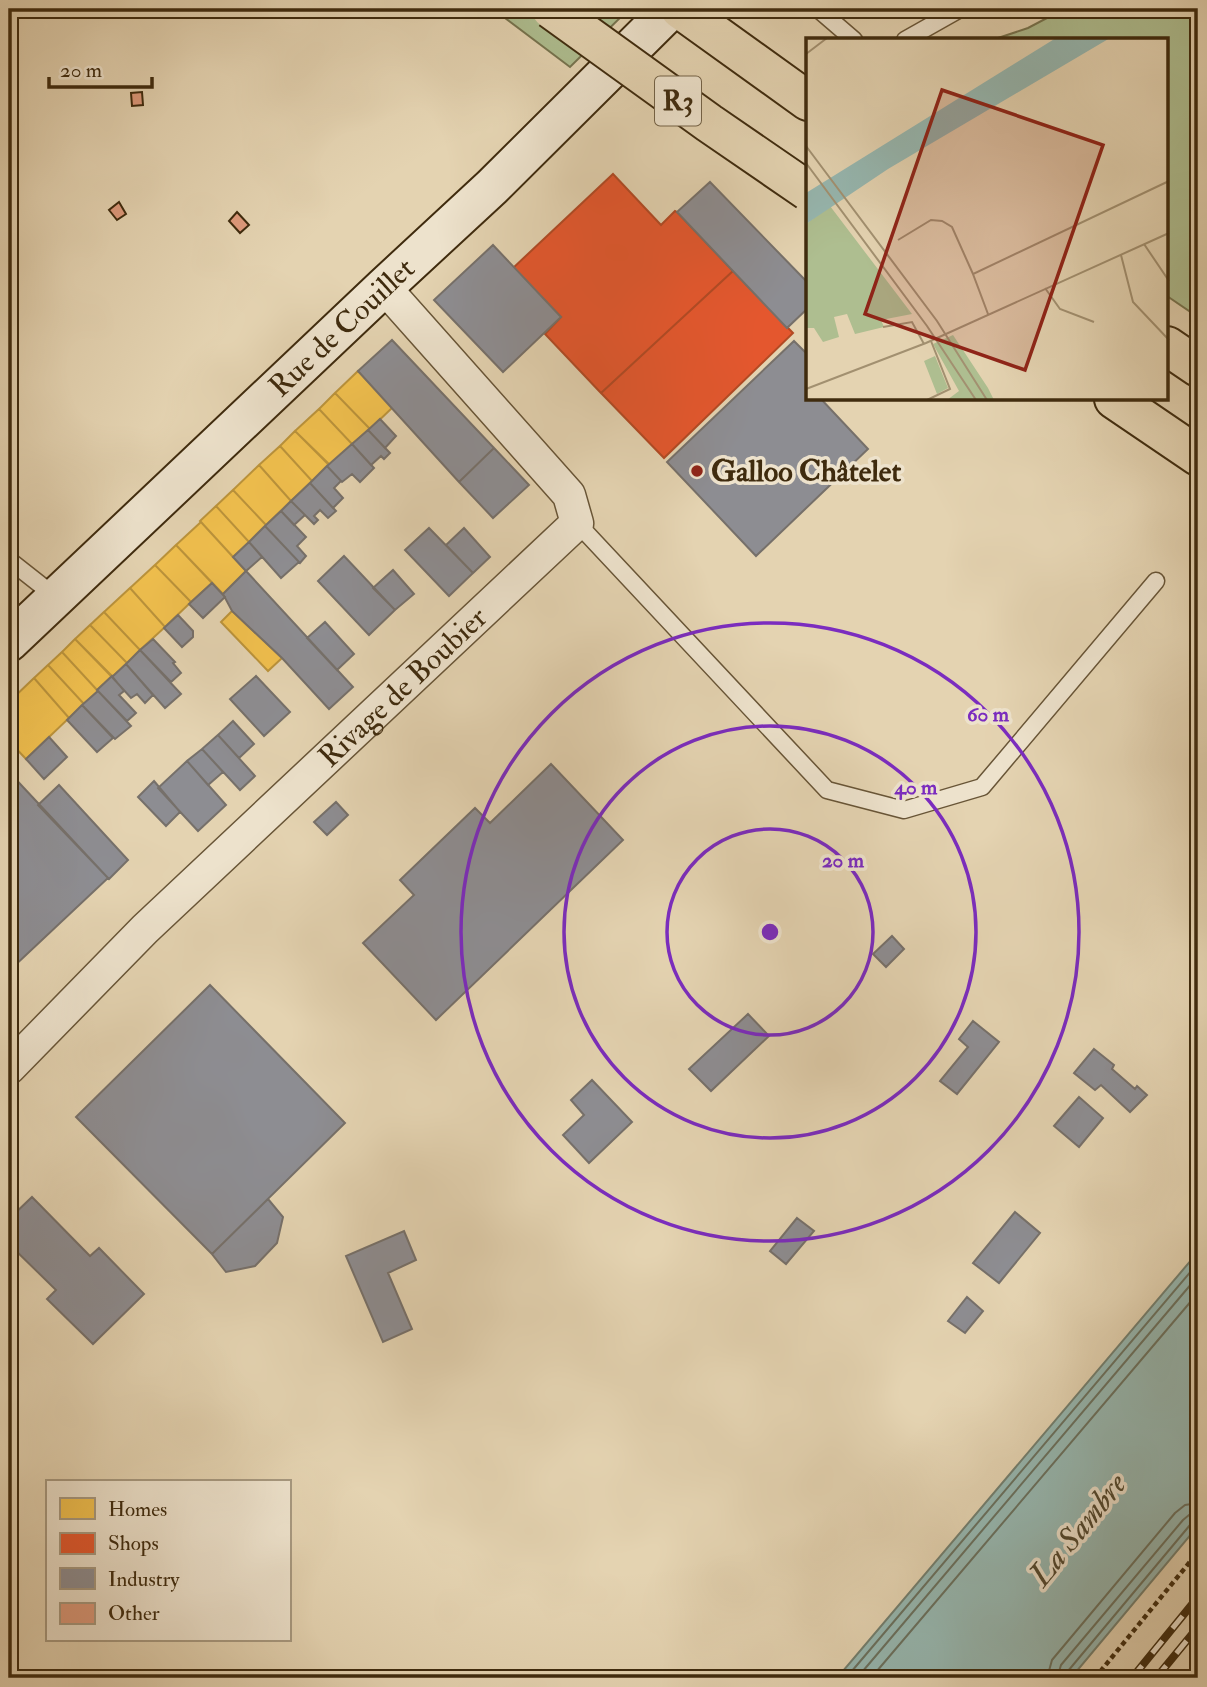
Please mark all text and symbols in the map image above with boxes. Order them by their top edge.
inset map [806,38,1168,401]
scale bar [49,46,152,90]
text: 20 m [60,57,102,84]
road number: R3 [655,76,701,126]
street label: Rue de Couillet [261,249,422,405]
place label: Galloo Châtelet [711,453,901,490]
marker: Galloo Châtelet [689,463,705,479]
street label: Rivage de Boubier [311,599,495,775]
text: 60 m [967,701,1010,728]
text: 40 m [894,774,938,801]
text: 20 m [822,847,865,874]
centre of rings [758,920,782,944]
water label: La Sambre [1019,1465,1136,1596]
legend [46,1480,290,1642]
text: Homes [108,1496,167,1523]
text: Shops [108,1530,159,1557]
text: Industry [108,1566,180,1593]
text: Other [108,1600,160,1627]

